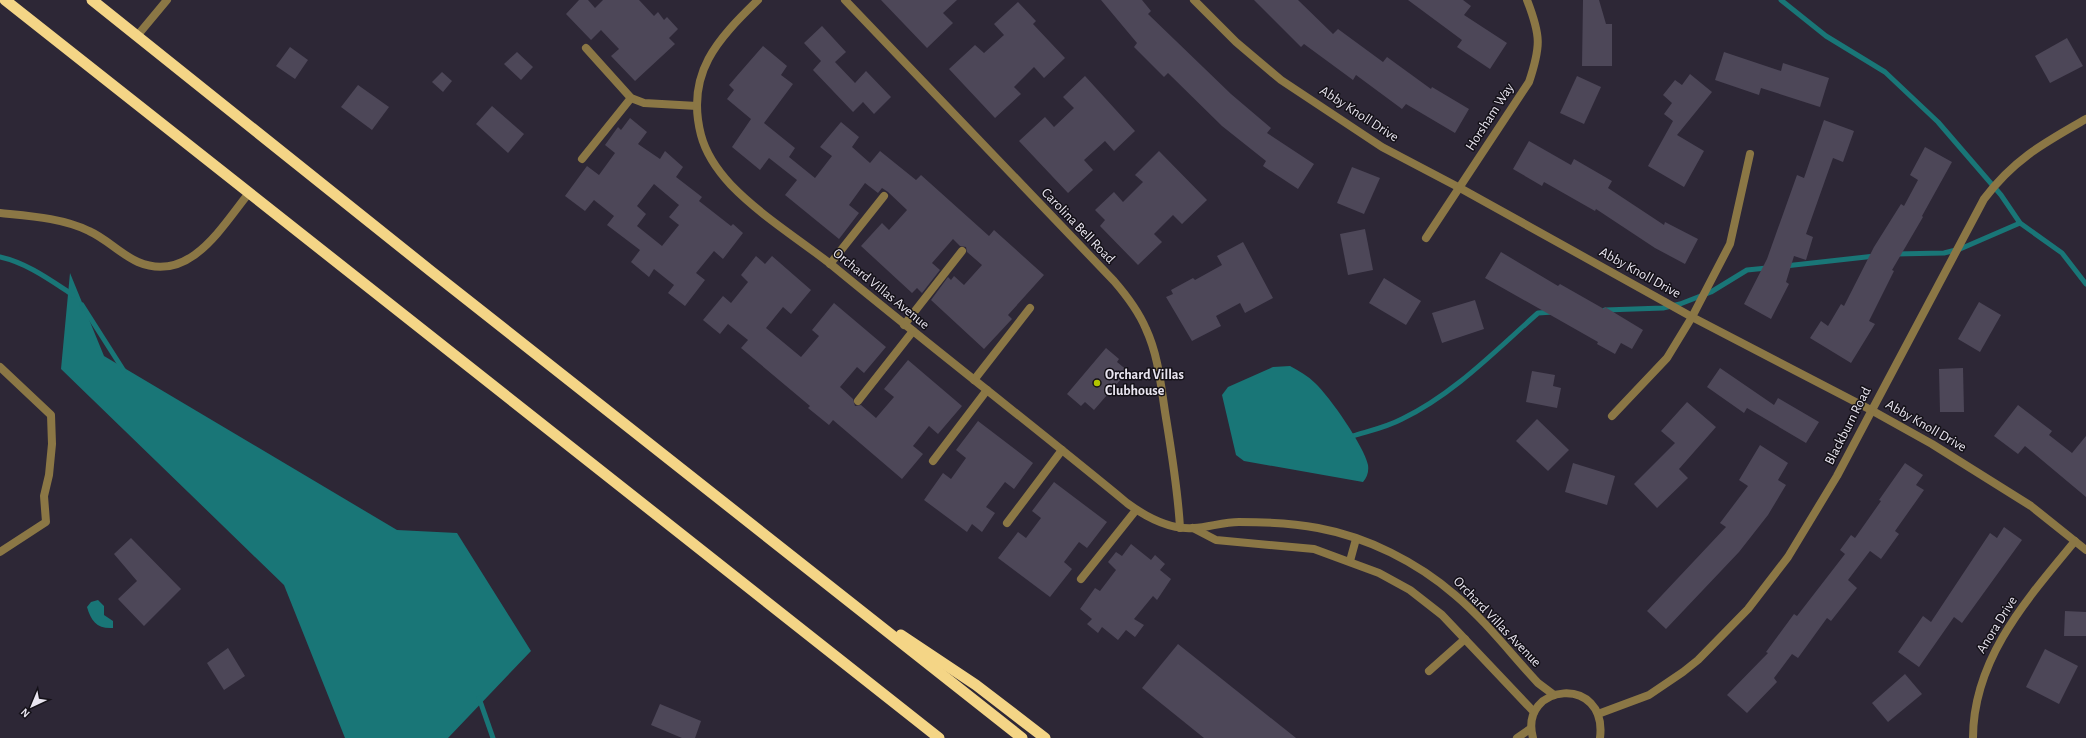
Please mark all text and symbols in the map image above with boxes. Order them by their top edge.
street label: Horsham Way [1463,81,1517,153]
street label: Abby Knoll Drive [1317,83,1401,145]
street label: Carolina Bell Road [1039,186,1117,266]
street label: Abby Knoll Drive [1597,245,1683,301]
street label: Orchard Villas Avenue [830,246,932,332]
place label: Orchard Villas Clubhouse [1105,368,1184,398]
marker: Orchard Villas Clubhouse [1092,378,1102,388]
street label: Blackburn Road [1822,385,1874,467]
street label: Abby Knoll Drive [1883,397,1969,455]
street label: Orchard Villas Avenue [1450,574,1544,670]
street label: Anora Drive [1974,594,2020,656]
north arrow [12,686,52,726]
text: N [19,706,32,719]

